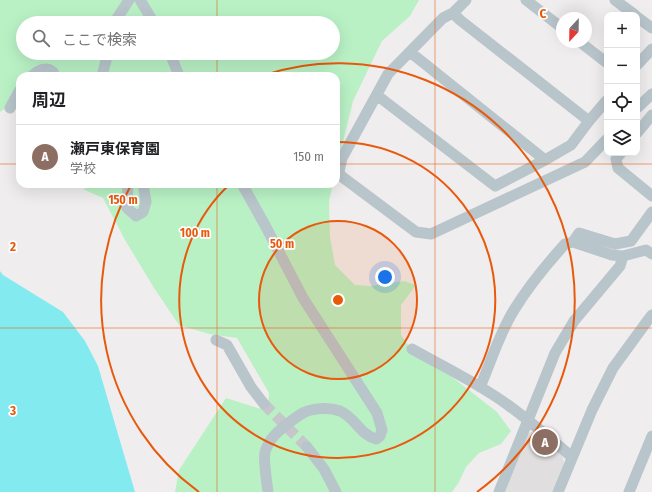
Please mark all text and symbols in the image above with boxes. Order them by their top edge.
text: C [540,6,547,21]
north arrow [556,12,592,48]
map controls [604,12,640,156]
button: + [604,12,640,48]
search box [16,16,340,60]
icon: search [30,27,52,49]
text: ここで検索 [62,31,137,49]
button: − [604,48,640,84]
button: locate [604,84,640,120]
text: 周辺 [32,90,66,111]
button: layers [604,120,640,156]
text: 瀬戸東保育園 [70,140,160,158]
text: A [41,149,49,164]
text: 150 m [293,149,324,164]
text: 学校 [70,161,96,176]
text: 150 m [108,193,138,207]
text: 100 m [180,226,210,240]
text: 50 m [270,237,294,251]
text: 2 [9,239,16,254]
your location [375,267,395,287]
centre of rings [331,293,345,307]
text: 3 [9,403,16,418]
pin: A [532,427,558,457]

